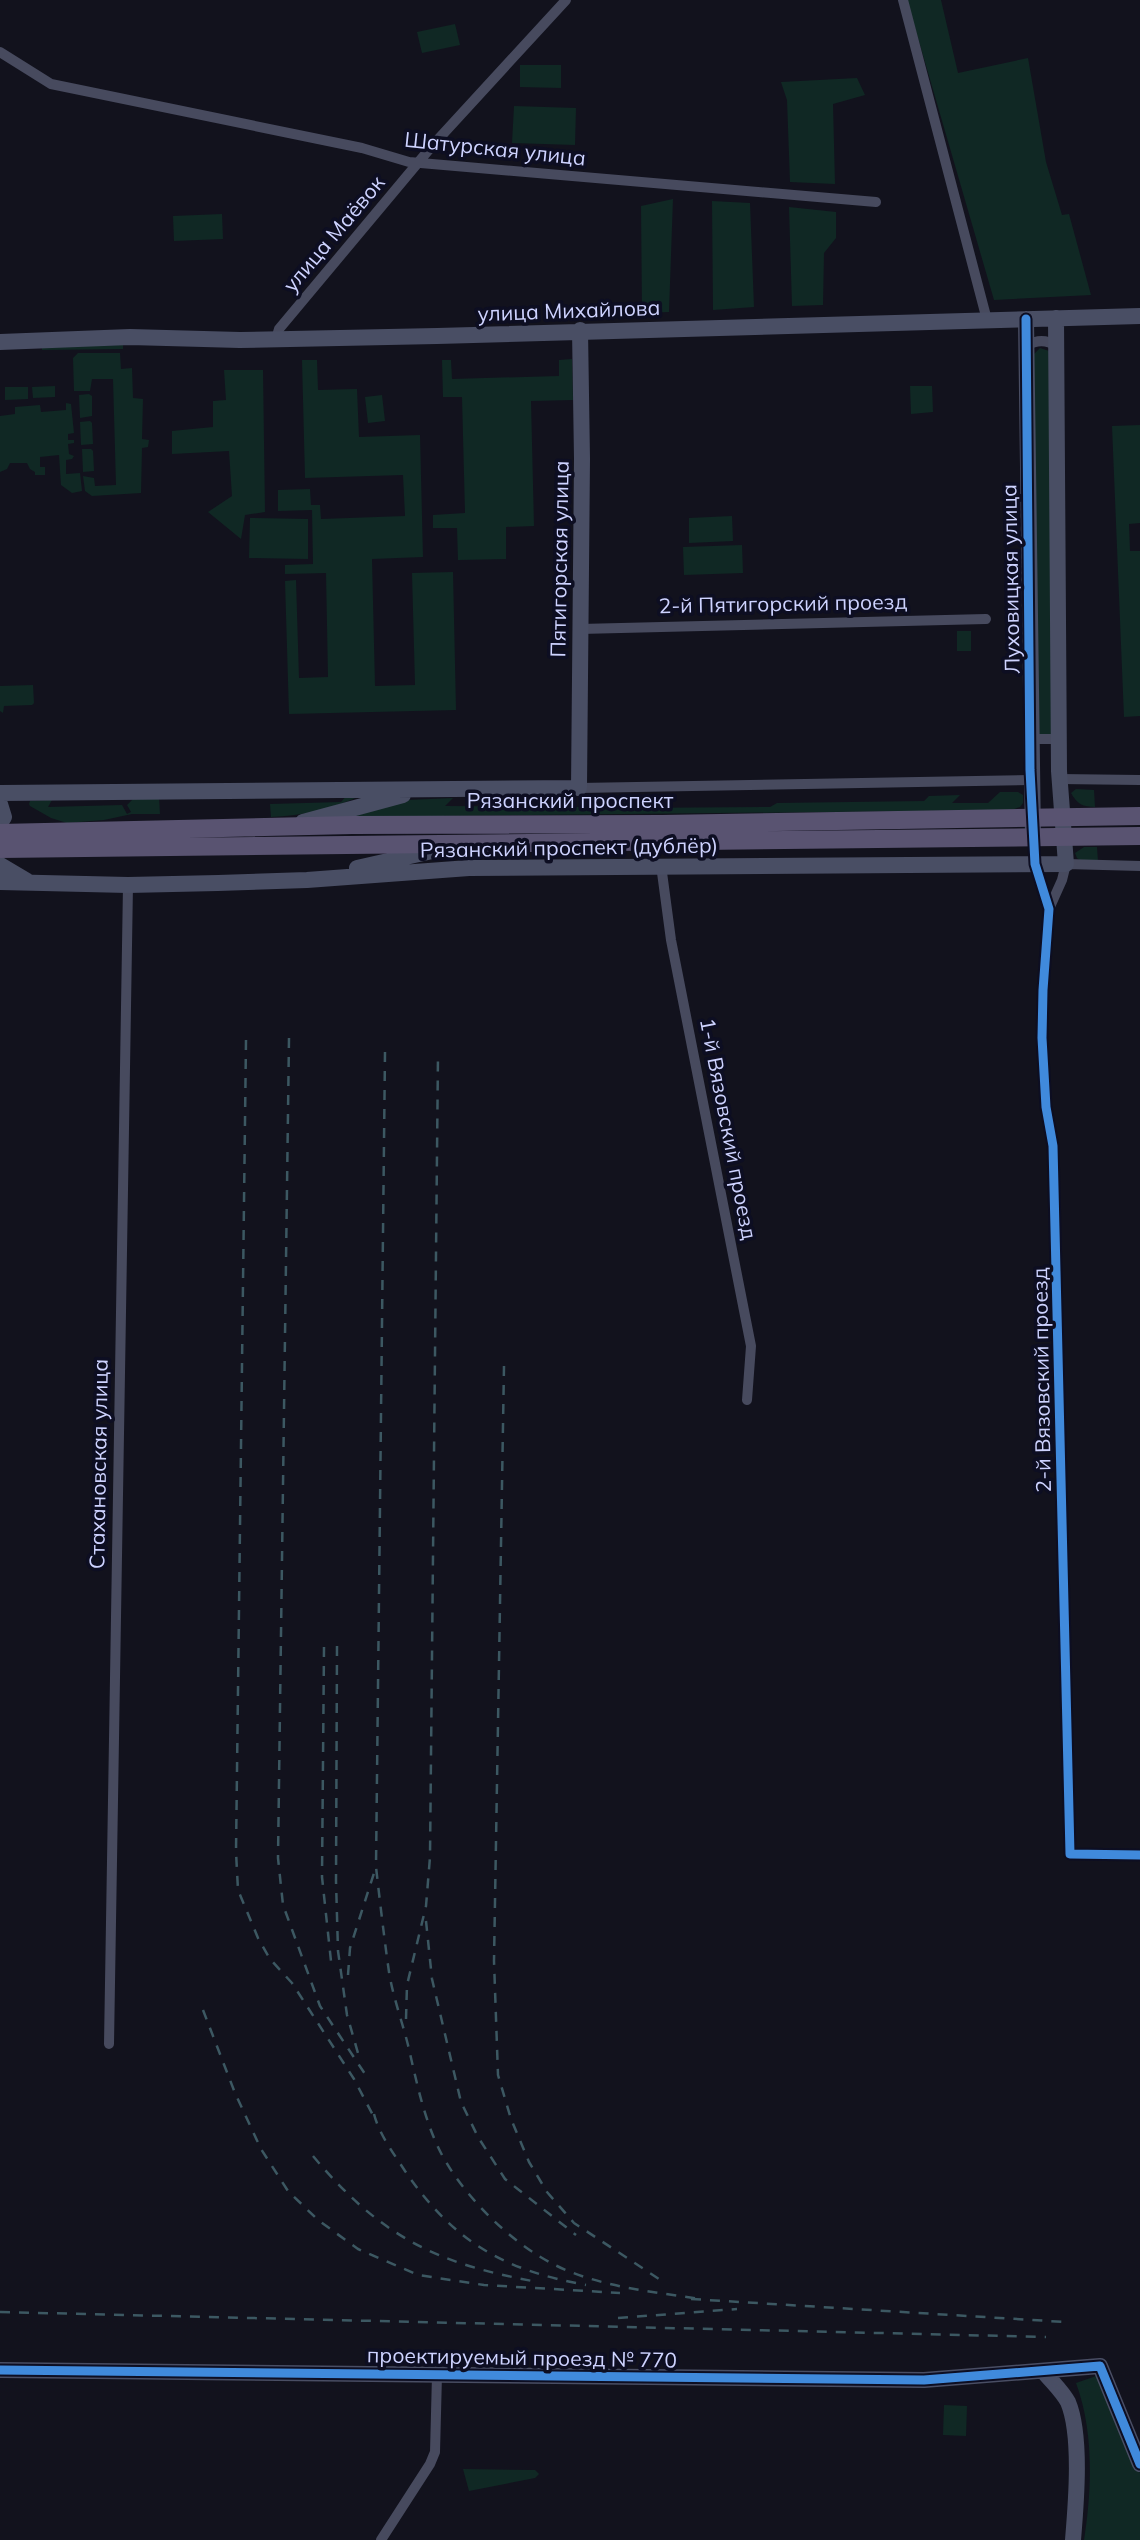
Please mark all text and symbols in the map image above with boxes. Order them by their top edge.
street label: Шатурская улица [403,126,587,170]
street label: улица Маёвок [277,169,390,297]
street label: улица Михайлова [477,294,661,326]
street label: Пятигорская улица [544,460,574,658]
street label: Луховицкая улица [995,484,1025,674]
street label: 2-й Пятигорский проезд [658,588,908,618]
street label: Рязанский проспект [467,787,674,813]
street label: Рязанский проспект (дублёр) [420,831,718,863]
street label: 1-й Вязовский проезд [695,1016,763,1242]
street label: 2-й Вязовский проезд [1026,1267,1056,1493]
street label: Стахановская улица [83,1359,113,1569]
street label: проектируемый проезд № 770 [367,2341,677,2373]

